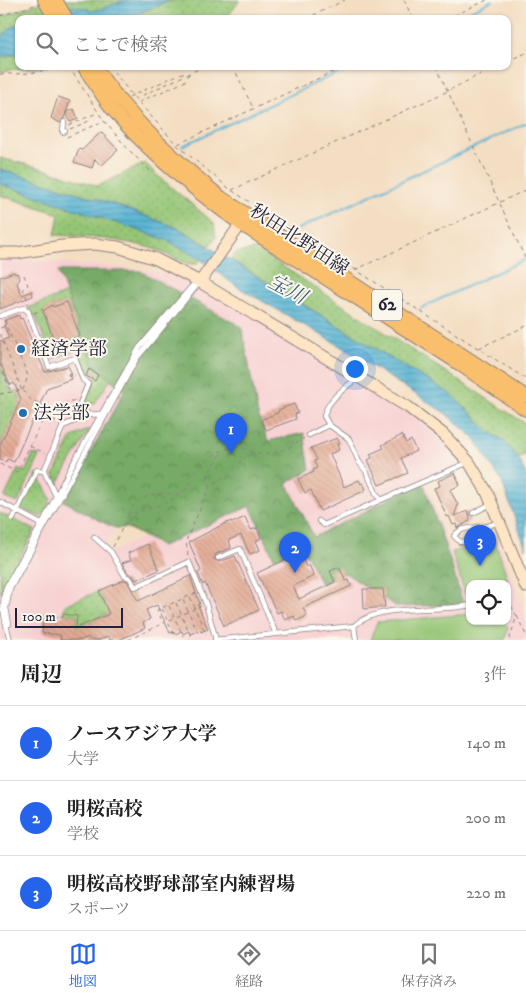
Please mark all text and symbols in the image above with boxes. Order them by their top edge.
search box [15,15,511,70]
icon: search [33,29,61,57]
text: ここで検索 [73,34,168,57]
street label: 秋田北野田線 [245,199,353,281]
water label: 宝川 [263,270,312,311]
road number: 62 [372,290,402,320]
place label: 経済学部 [31,338,107,361]
marker: 経済学部 [15,343,27,355]
your location [342,356,368,382]
place label: 法学部 [33,402,90,425]
marker: 法学部 [17,407,29,419]
pin: 1 [215,413,247,454]
pin: 3 [464,525,496,566]
pin: 2 [279,532,311,573]
map controls [466,580,511,625]
button: locate [466,580,511,625]
scale bar [15,605,122,628]
text: 100 m [22,608,56,626]
text: 周辺 [20,662,62,688]
text: 3件 [484,664,506,684]
text: ノースアジア大学 [67,723,217,746]
text: 1 [33,733,39,753]
text: 140 m [467,733,506,753]
text: 大学 [67,749,99,769]
text: 明桜高校 [67,798,143,821]
text: 2 [32,808,40,828]
text: 200 m [465,808,506,828]
text: 学校 [67,824,99,844]
text: 明桜高校野球部室内練習場 [67,873,295,896]
text: 3 [33,883,39,903]
text: 220 m [466,883,506,903]
text: スポーツ [67,899,130,919]
tab: 地図 [69,940,97,991]
tab: 経路 [235,940,263,991]
tab: 保存済み [401,940,457,991]

